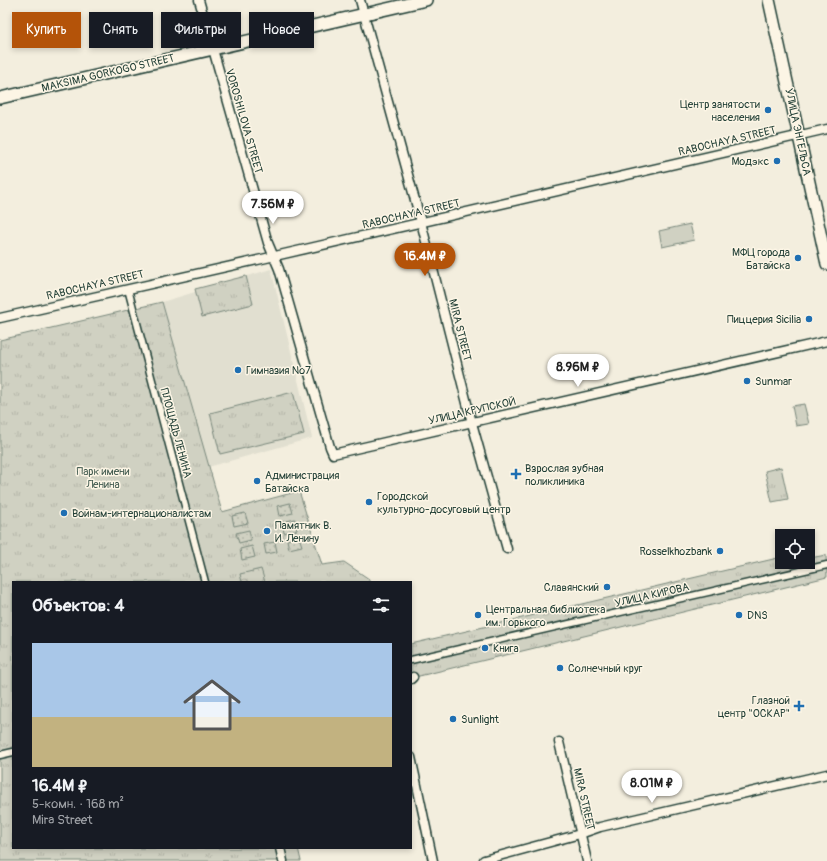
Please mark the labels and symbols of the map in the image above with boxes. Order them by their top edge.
street label: MAKSIMA GORKOGO STREET [40,51,176,95]
street label: VOROSHILOVA STREET [223,67,265,175]
street label: УЛИЦА ЭНГЕЛЬСА [782,87,814,177]
place label: Центр занятости населения [680,98,760,124]
marker: Центр занятости населения [763,105,773,115]
street label: RABOCHAYA STREET [677,123,777,159]
place label: Модэкс [731,155,769,168]
marker: Модэкс [772,156,782,166]
pin: 7.56M ₽ [236,191,310,225]
street label: RABOCHAYA STREET [361,196,461,232]
pin: 16.4M ₽ [388,243,462,277]
place label: МФЦ города Батайска [732,246,790,272]
marker: МФЦ города Батайска [793,253,803,263]
street label: RABOCHAYA STREET [45,267,145,303]
street label: MIRA STREET [446,298,474,362]
place label: Пиццерия Sicilia [727,313,801,326]
marker: Пиццерия Sicilia [804,314,814,324]
pin: 8.96M ₽ [541,354,615,388]
place label: Гимназия №7 [246,364,311,377]
marker: Гимназия №7 [233,365,243,375]
place label: Sunmar [755,375,792,388]
marker: Sunmar [742,376,752,386]
street label: ПЛОЩАДЬ ЛЕНИНА [158,387,194,479]
street label: УЛИЦА КРУПСКОЙ [427,395,517,427]
place label: Взрослая зубная поликлиника [525,462,604,488]
park label: Парк имени Ленина [77,465,130,491]
marker: Взрослая зубная поликлиника [510,468,522,480]
place label: Администрация Батайска [265,469,339,495]
marker: Администрация Батайска [252,476,262,486]
place label: Городской культурно-досуговый центр [377,490,511,516]
marker: Городской культурно-досуговый центр [364,497,374,507]
place label: Войнам-интернационалистам [72,507,211,520]
marker: Войнам-интернационалистам [59,508,69,518]
place label: Памятник В. И. Ленину [275,519,332,545]
marker: Памятник В. И. Ленину [262,526,272,536]
place label: Rosselkhozbank [639,545,712,558]
marker: Rosselkhozbank [715,546,725,556]
street label: УЛИЦА КИРОВА [614,580,690,610]
place label: Славянский [544,581,599,594]
marker: Славянский [602,582,612,592]
place label: Центральная библиотека им. Горького [486,603,605,629]
place label: DNS [747,609,768,622]
marker: Центральная библиотека им. Горького [473,610,483,620]
marker: DNS [734,610,744,620]
place label: Книга [493,642,519,655]
marker: Книга [480,643,490,653]
place label: Солнечный круг [568,662,643,675]
marker: Солнечный круг [555,663,565,673]
place label: Глазной центр "ОСКАР" [717,694,790,720]
marker: Глазной центр "ОСКАР" [793,700,805,712]
place label: Sunlight [461,713,500,726]
marker: Sunlight [448,714,458,724]
street label: MIRA STREET [571,767,597,831]
pin: 8.01M ₽ [615,770,689,804]

